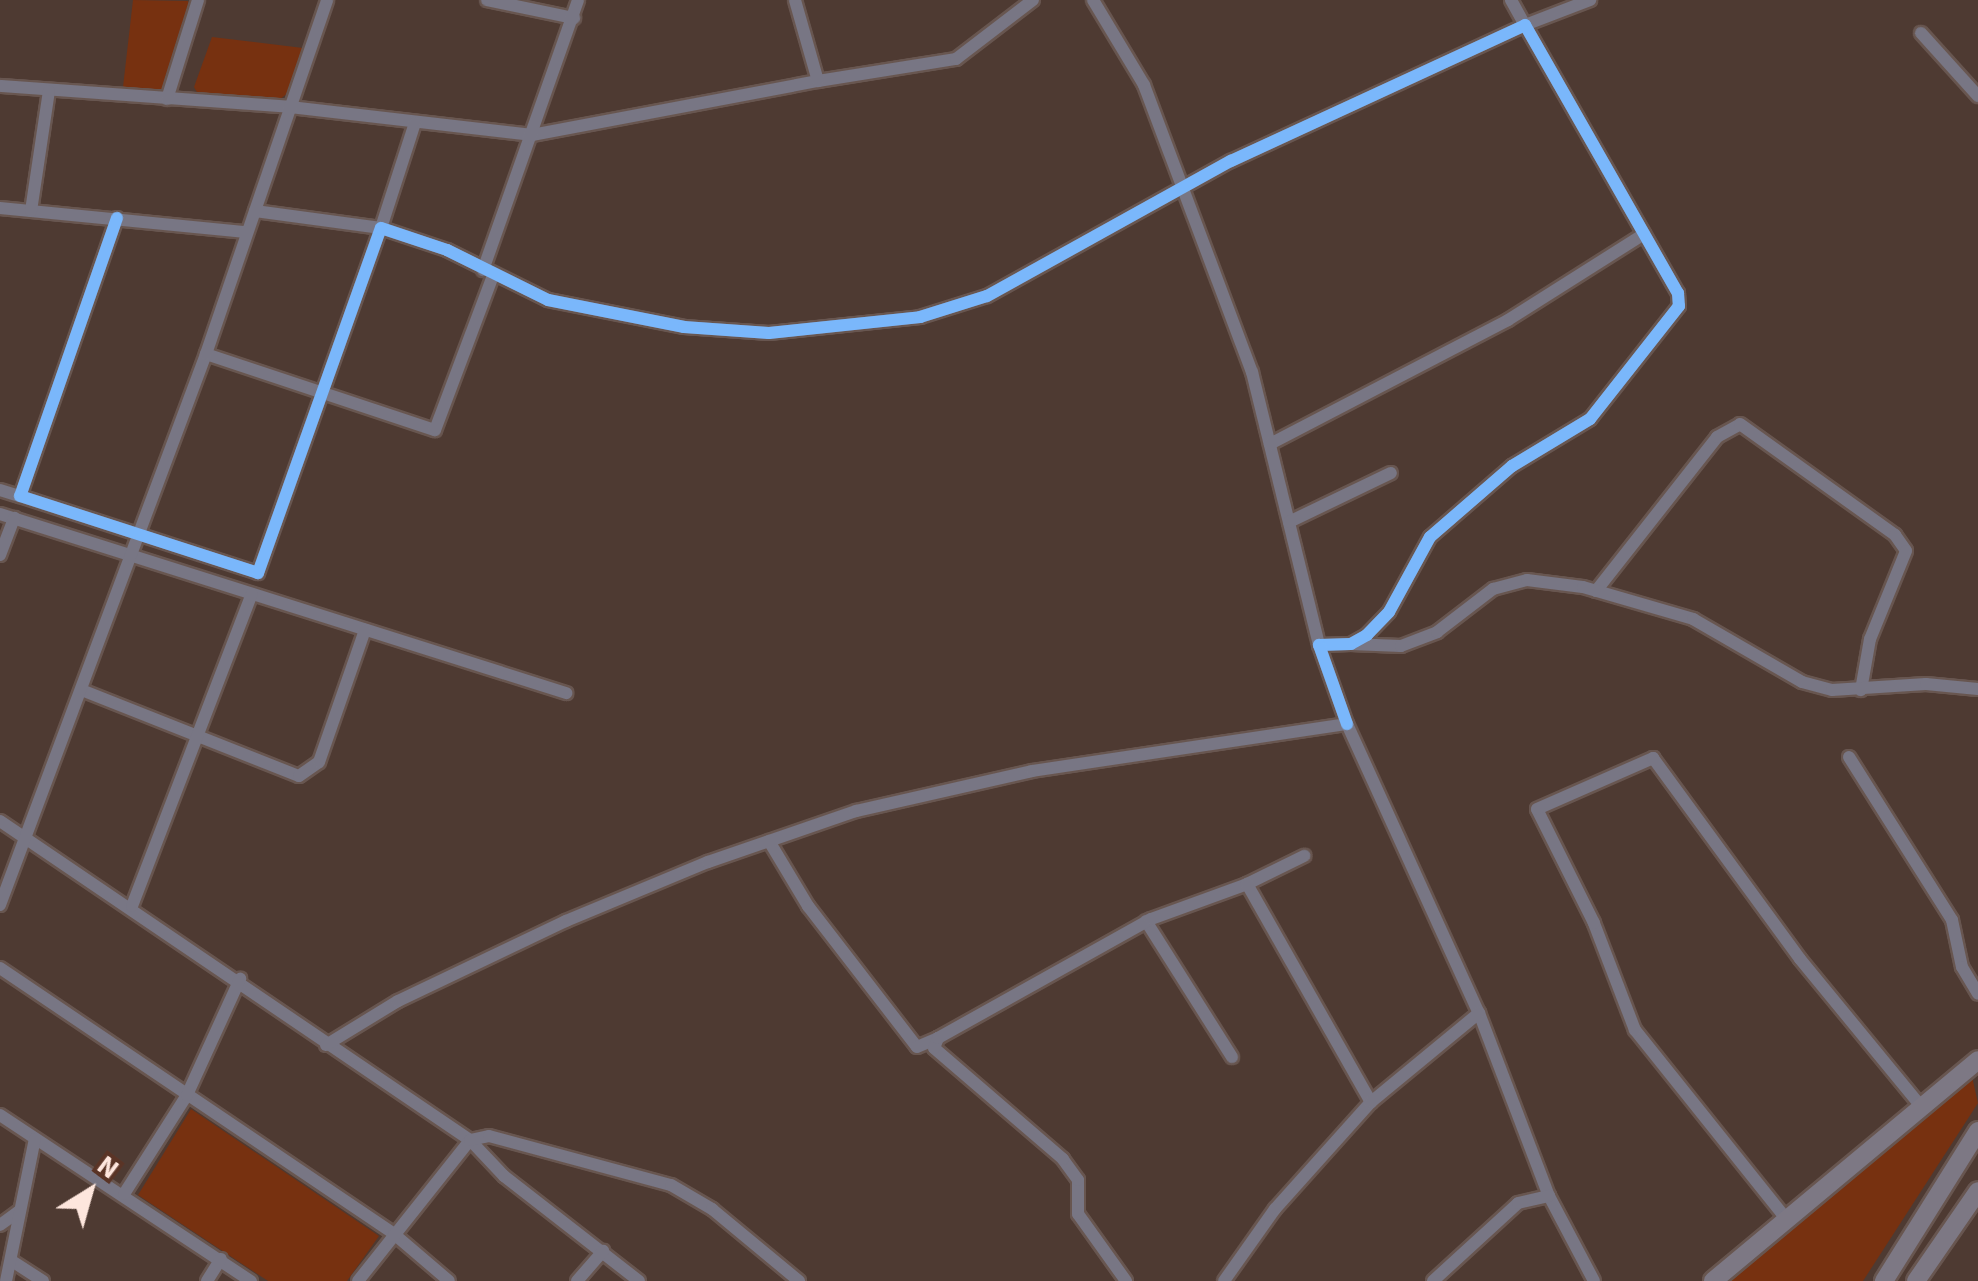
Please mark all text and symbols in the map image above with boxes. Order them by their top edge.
north arrow [40,1141,140,1241]
text: N [89,1145,128,1189]

